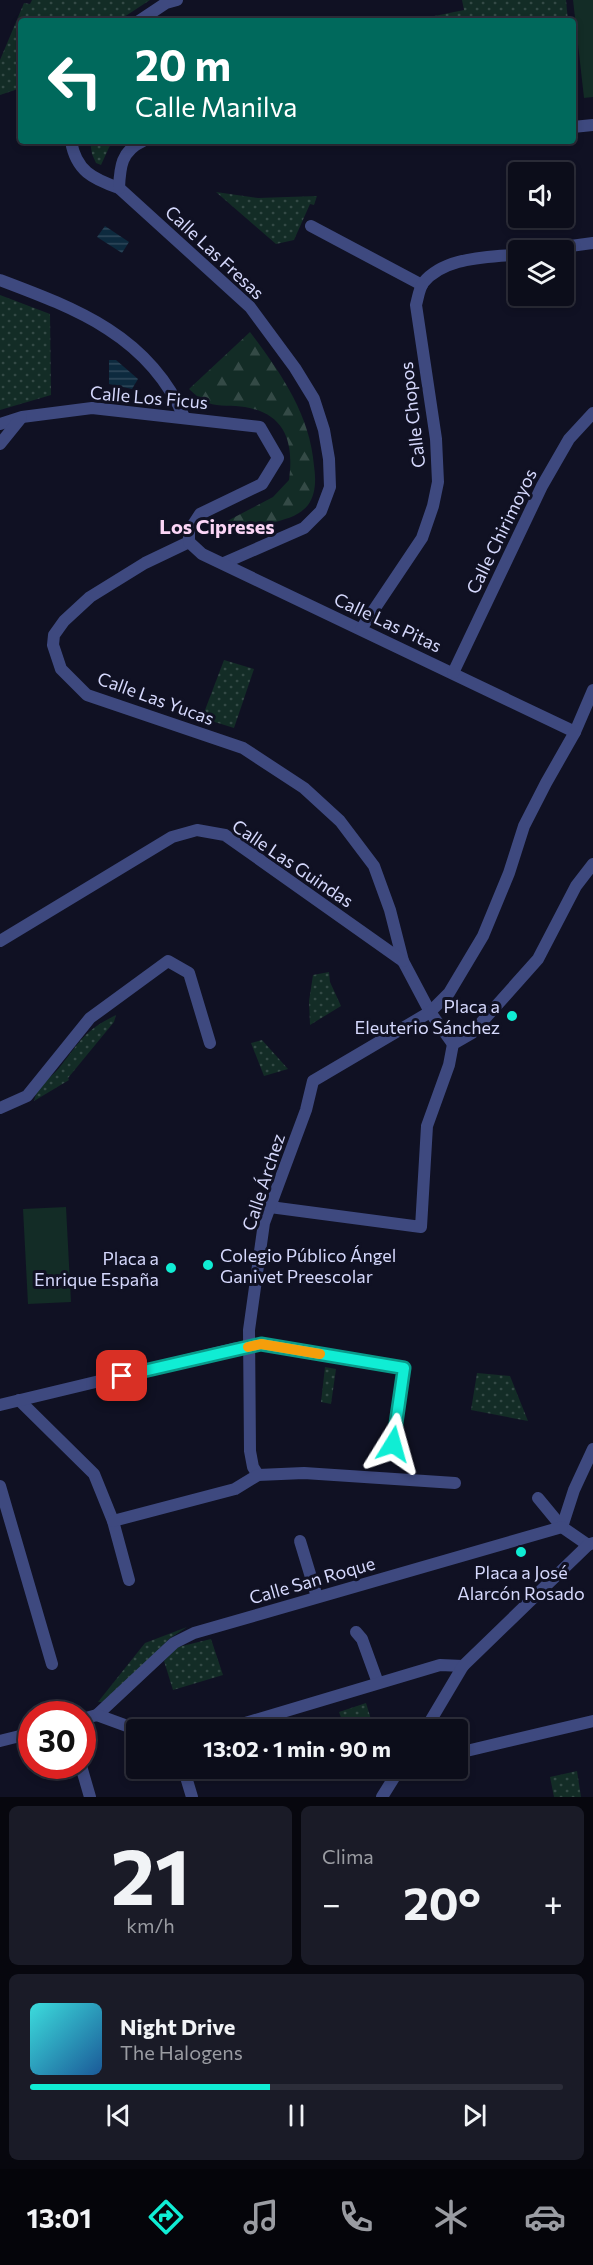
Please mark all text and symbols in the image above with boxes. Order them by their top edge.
text: 20 m [135,38,231,90]
icon: left [36,42,114,120]
text: Calle Manilva [135,90,297,123]
map controls [508,162,574,306]
button: sound [508,162,574,228]
street label: Calle Las Fresas [161,201,269,303]
button: layers [508,240,574,306]
street label: Calle Chopos [395,361,429,469]
street label: Calle Los Ficus [89,381,209,413]
street label: Calle Chirimoyos [461,465,541,597]
district label: Los Cipreses [159,514,275,538]
street label: Calle Las Pitas [331,587,445,657]
street label: Calle Las Yucas [95,667,217,729]
street label: Calle Las Guindas [228,814,358,912]
place label: Placa a Eleuterio Sánchez [355,995,500,1038]
marker: Placa a Eleuterio Sánchez [505,1009,519,1023]
street label: Calle Árchez [237,1131,289,1233]
place label: Colegio Público Ángel Ganivet Preescolar [220,1244,396,1287]
place label: Placa a Enrique España [34,1247,159,1290]
marker: Colegio Público Ángel Ganivet Preescolar [201,1258,215,1272]
marker: Placa a Enrique España [164,1261,178,1275]
pin [96,1350,147,1401]
icon: arrive [105,1359,138,1392]
position arrow [361,1412,425,1476]
marker: Placa a José Alarcón Rosado [514,1545,528,1559]
street label: Calle San Roque [247,1552,377,1608]
place label: Placa a José Alarcón Rosado [457,1561,585,1604]
speed limit sign: 30 [18,1701,96,1779]
text: 13:02 · 1 min · 90 m [203,1735,391,1762]
text: 21 [111,1826,190,1921]
text: Clima [322,1844,374,1868]
text: 20° [403,1874,481,1929]
text: − [322,1882,341,1923]
text: + [544,1882,563,1923]
text: km/h [126,1913,175,1937]
text: Night Drive [120,2013,235,2040]
text: The Halogens [120,2040,243,2064]
icon: previous [102,2099,135,2132]
icon: pause [280,2099,313,2132]
icon: next [458,2099,491,2132]
icon: directions [145,2196,187,2238]
icon: music [240,2196,282,2238]
icon: phone [335,2196,377,2238]
icon: climate [430,2196,472,2238]
icon: car [524,2196,566,2238]
text: 13:01 [26,2201,92,2234]

